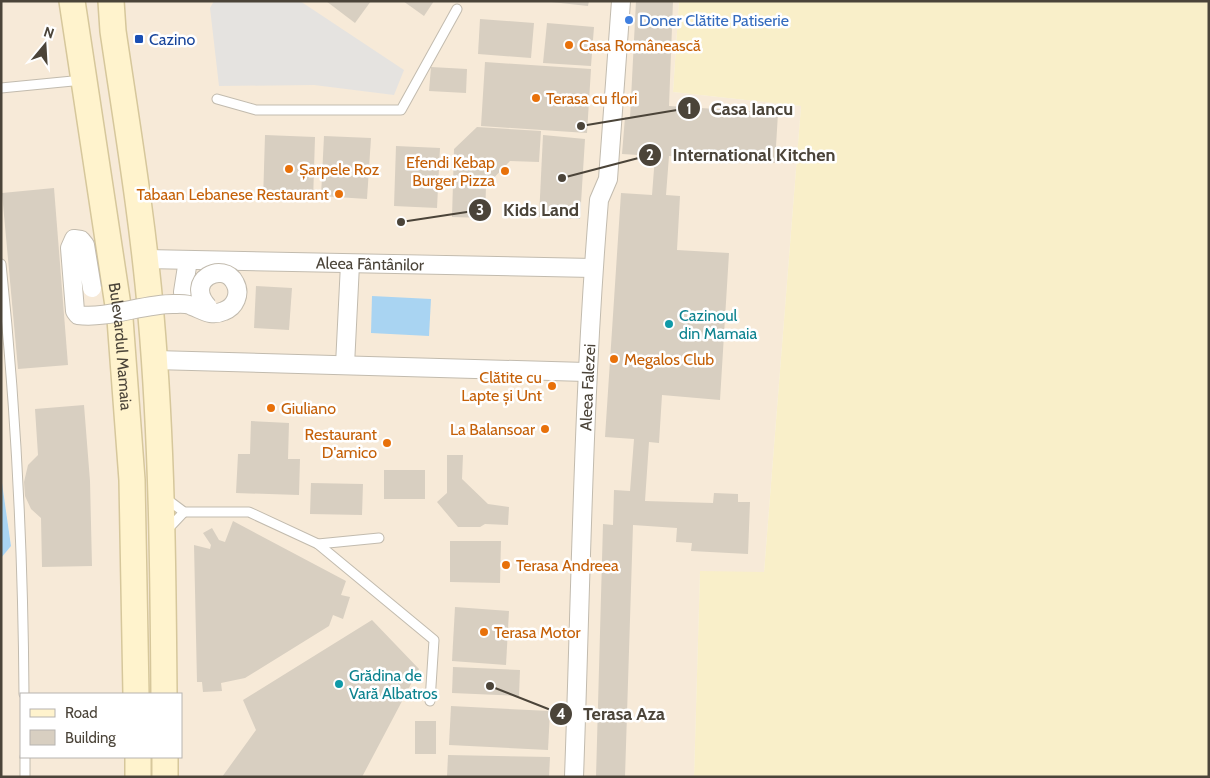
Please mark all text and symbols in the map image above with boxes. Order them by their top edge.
place label: Doner Clătite Patiserie [639,11,789,30]
marker: Doner Clătite Patiserie [623,14,635,26]
north arrow [20,20,70,70]
text: N [42,23,57,43]
place label: Cazino [149,30,195,49]
marker: Cazino [133,33,145,45]
place label: Casa Românească [579,36,701,55]
marker: Casa Românească [563,39,575,51]
place label: Terasa cu flori [546,89,637,108]
marker: Terasa cu flori [530,92,542,104]
callout: Casa Iancu [676,92,804,125]
text: Casa Iancu [711,98,793,120]
text: 1 [686,100,692,118]
callout: International Kitchen [637,138,845,171]
text: International Kitchen [673,144,835,166]
text: 2 [646,146,654,164]
place label: Efendi Kebap Burger Pizza [406,153,495,190]
place label: Șarpele Roz [299,160,380,180]
marker: Șarpele Roz [283,163,295,175]
marker: Efendi Kebap Burger Pizza [499,165,511,177]
place label: Tabaan Lebanese Restaurant [136,185,330,204]
marker: Tabaan Lebanese Restaurant [333,188,345,200]
callout: Kids Land [468,193,589,226]
text: Kids Land [503,199,579,221]
text: 3 [476,201,484,219]
street label: Aleea Fântânilor [316,253,425,275]
street label: Bulevardul Mamaia [105,281,136,411]
place label: Cazinoul din Mamaia [679,306,757,343]
marker: Cazinoul din Mamaia [663,318,675,330]
street label: Aleea Falezei [576,343,599,431]
place label: Megalos Club [624,350,714,369]
marker: Megalos Club [608,353,620,365]
place label: Clătite cu Lapte și Unt [461,368,543,406]
marker: Clătite cu Lapte și Unt [546,380,558,392]
place label: Giuliano [281,399,336,418]
marker: Giuliano [265,402,277,414]
place label: La Balansoar [450,420,536,439]
marker: La Balansoar [539,423,551,435]
place label: Restaurant D'amico [305,425,378,462]
marker: Restaurant D'amico [381,437,393,449]
place label: Terasa Andreea [516,556,619,575]
marker: Terasa Andreea [500,559,512,571]
place label: Terasa Motor [494,623,582,642]
marker: Terasa Motor [478,626,490,638]
place label: Grădina de Vară Albatros [349,666,438,703]
marker: Grădina de Vară Albatros [333,678,345,690]
legend [20,693,182,758]
callout: Terasa Aza [548,698,675,731]
text: Terasa Aza [583,703,665,725]
text: Road [65,704,98,722]
text: 4 [556,705,566,723]
text: Building [65,729,116,747]

